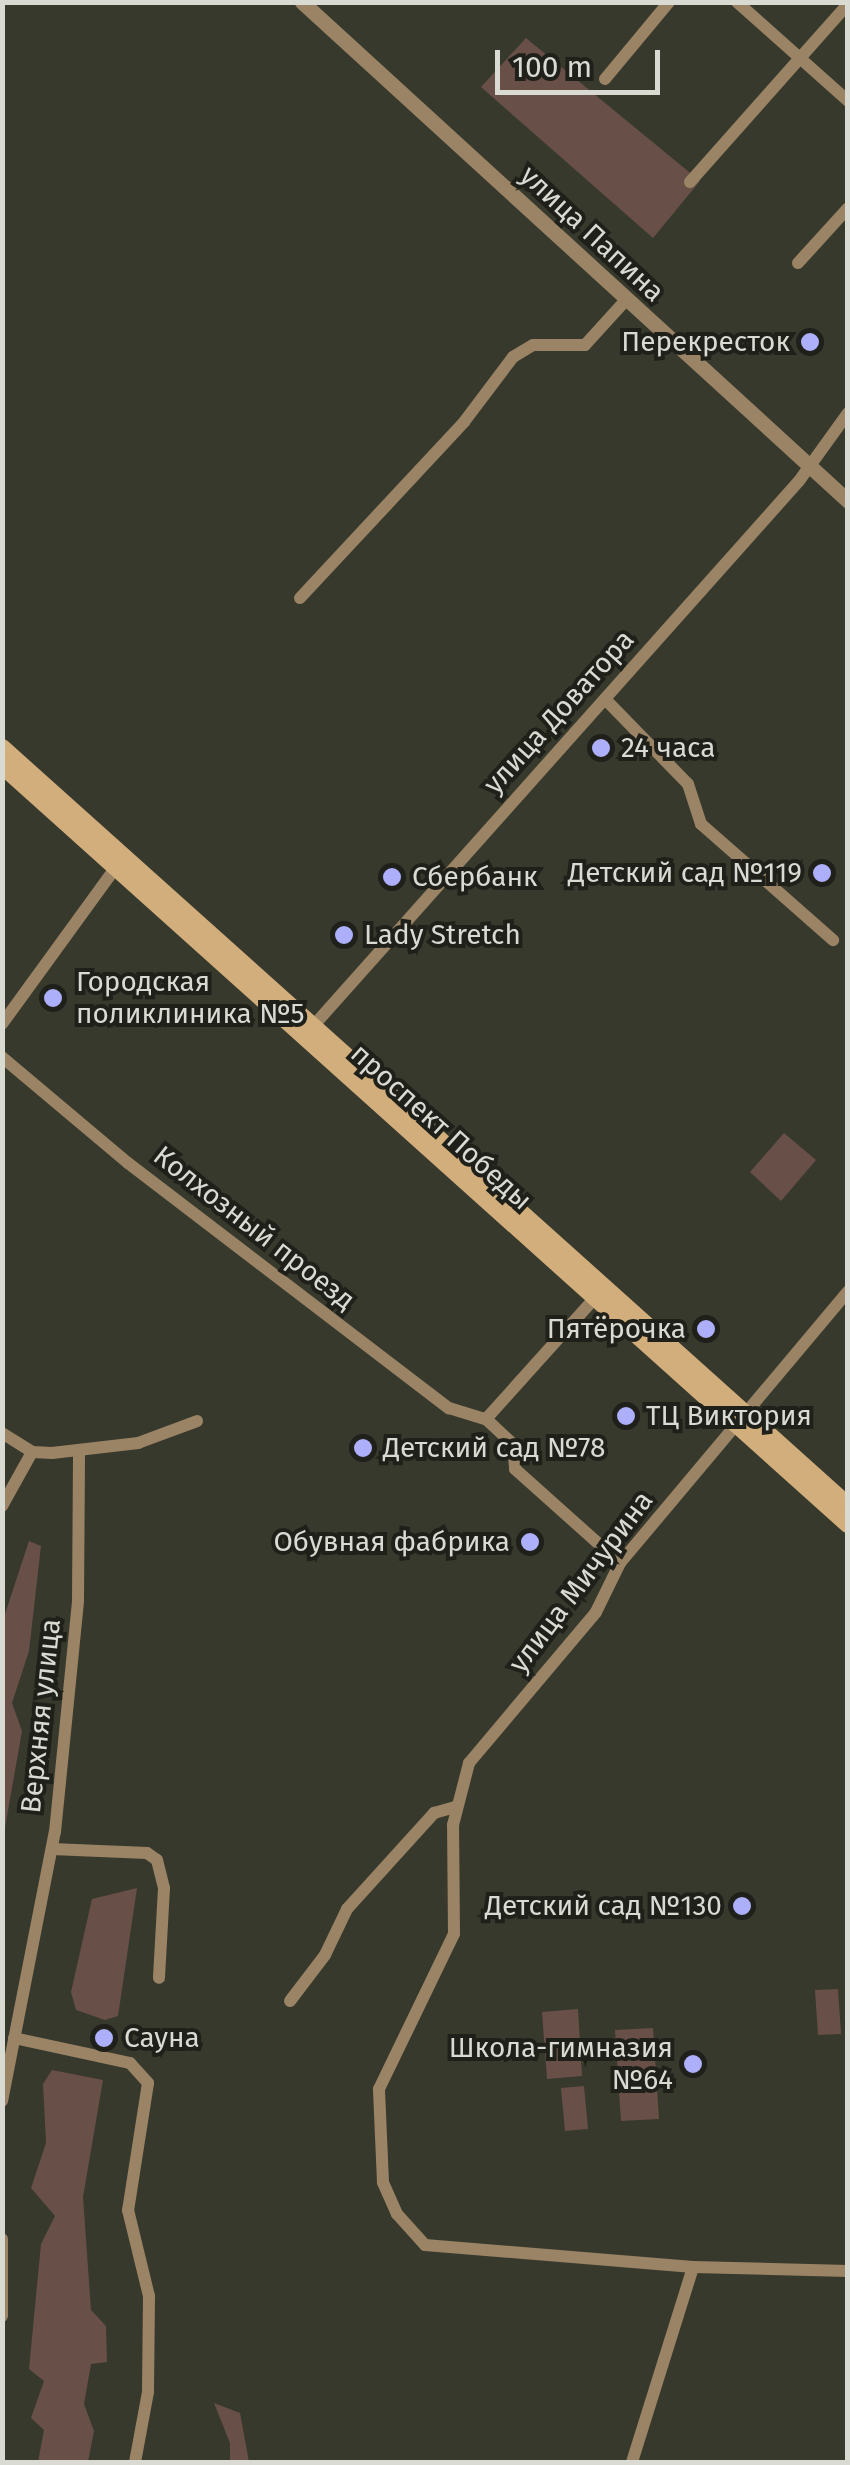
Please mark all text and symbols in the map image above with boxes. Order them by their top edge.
scale bar [500,30,665,92]
text: 100 m [512,49,592,85]
street label: улица Папина [513,159,671,309]
place label: Перекресток [621,325,790,359]
marker: Перекресток [799,331,821,353]
street label: улица Доватора [477,623,641,801]
place label: 24 часа [621,731,715,765]
marker: 24 часа [590,737,612,759]
place label: Детский сад №119 [568,856,802,890]
place label: Сбербанк [412,860,538,894]
marker: Детский сад №119 [811,862,833,884]
marker: Сбербанк [381,866,403,888]
place label: Lady Stretch [364,918,521,952]
marker: Lady Stretch [333,924,355,946]
place label: Городская поликлиника №5 [76,965,305,1031]
marker: Городская поликлиника №5 [40,985,66,1011]
street label: проспект Победы [344,1037,538,1217]
street label: Колхозный проезд [147,1139,361,1317]
place label: Пятёрочка [547,1312,686,1346]
marker: Пятёрочка [695,1318,717,1340]
place label: ТЦ Виктория [646,1399,812,1433]
marker: ТЦ Виктория [615,1405,637,1427]
place label: Детский сад №78 [383,1431,605,1465]
marker: Детский сад №78 [352,1437,374,1459]
street label: улица Мичурина [502,1485,660,1679]
place label: Обувная фабрика [273,1525,510,1559]
marker: Обувная фабрика [519,1531,541,1553]
street label: Верхняя улица [14,1617,68,1815]
place label: Детский сад №130 [485,1889,722,1923]
marker: Детский сад №130 [731,1895,753,1917]
place label: Сауна [124,2021,200,2055]
marker: Сауна [93,2027,115,2049]
place label: Школа-гимназия №64 [449,2031,673,2097]
marker: Школа-гимназия №64 [682,2053,704,2075]

